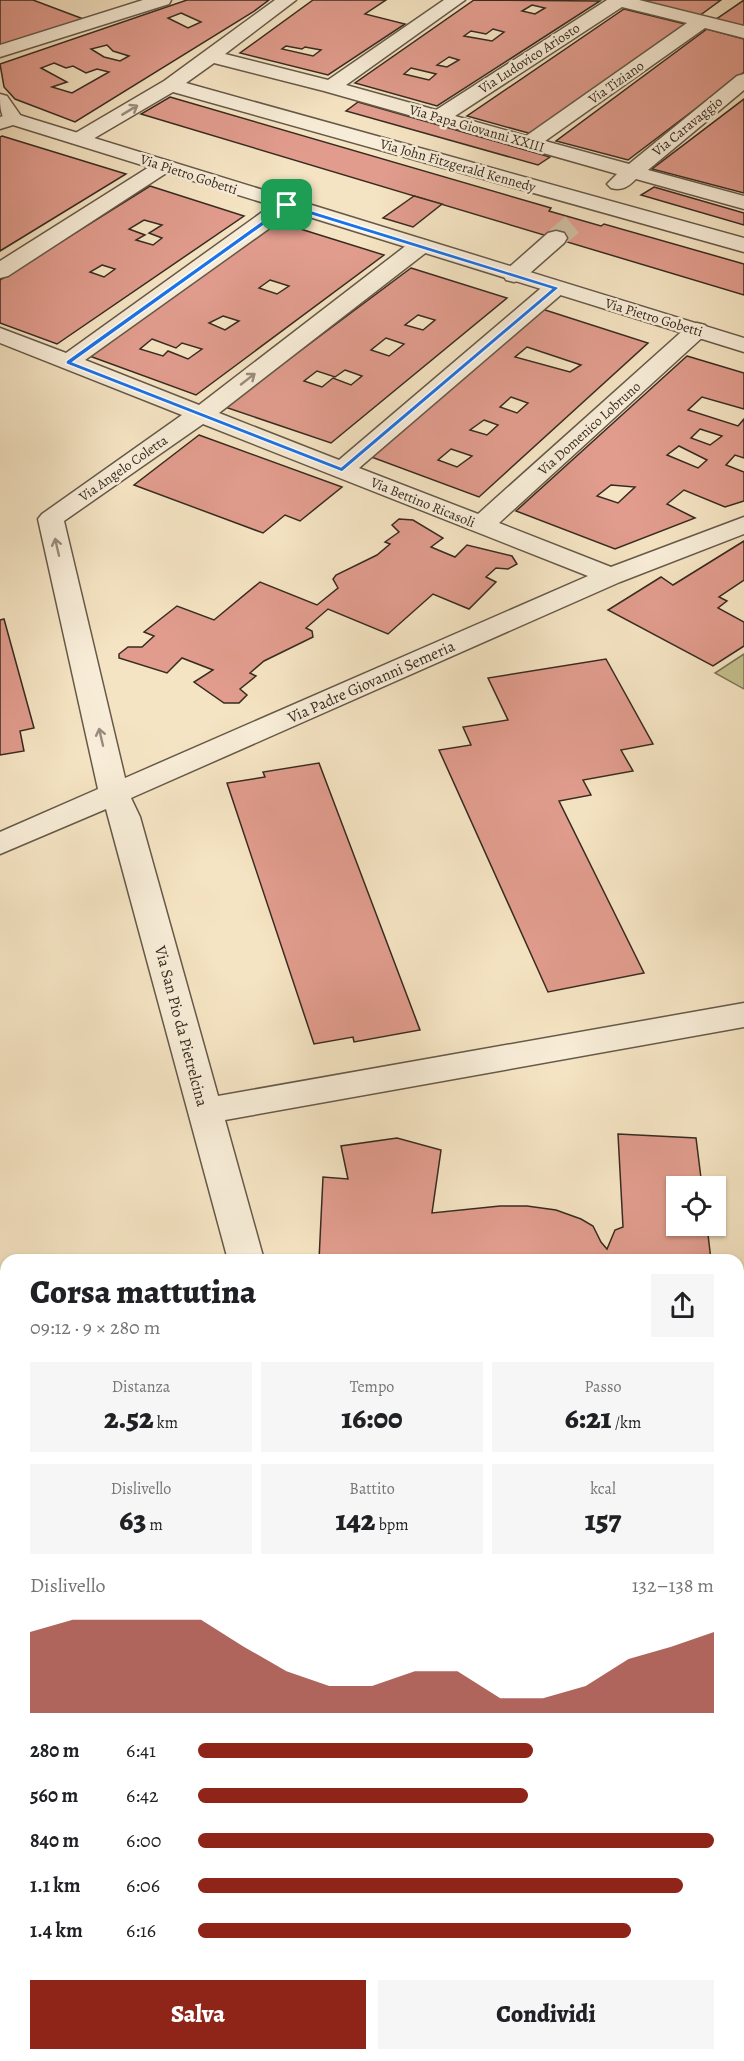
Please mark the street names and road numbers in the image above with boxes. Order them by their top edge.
street label: Via Ludovico Ariosto [474,19,584,99]
street label: Via Tiziano [584,56,648,109]
street label: Via Caravaggio [647,92,727,161]
street label: Via Papa Giovanni XXIII [406,100,547,157]
street label: Via John Fitzgerald Kennedy [377,134,538,197]
street label: Via Pietro Gobetti [137,149,240,199]
street label: Via Pietro Gobetti [602,293,705,341]
street label: Via Domenico Lobruno [533,377,645,480]
street label: Via Angelo Coletta [74,430,172,507]
street label: Via Bettino Ricasoli [367,472,478,532]
street label: Via Padre Giovanni Semeria [283,635,459,729]
street label: Via San Pio da Pietrelcina [149,943,213,1110]

